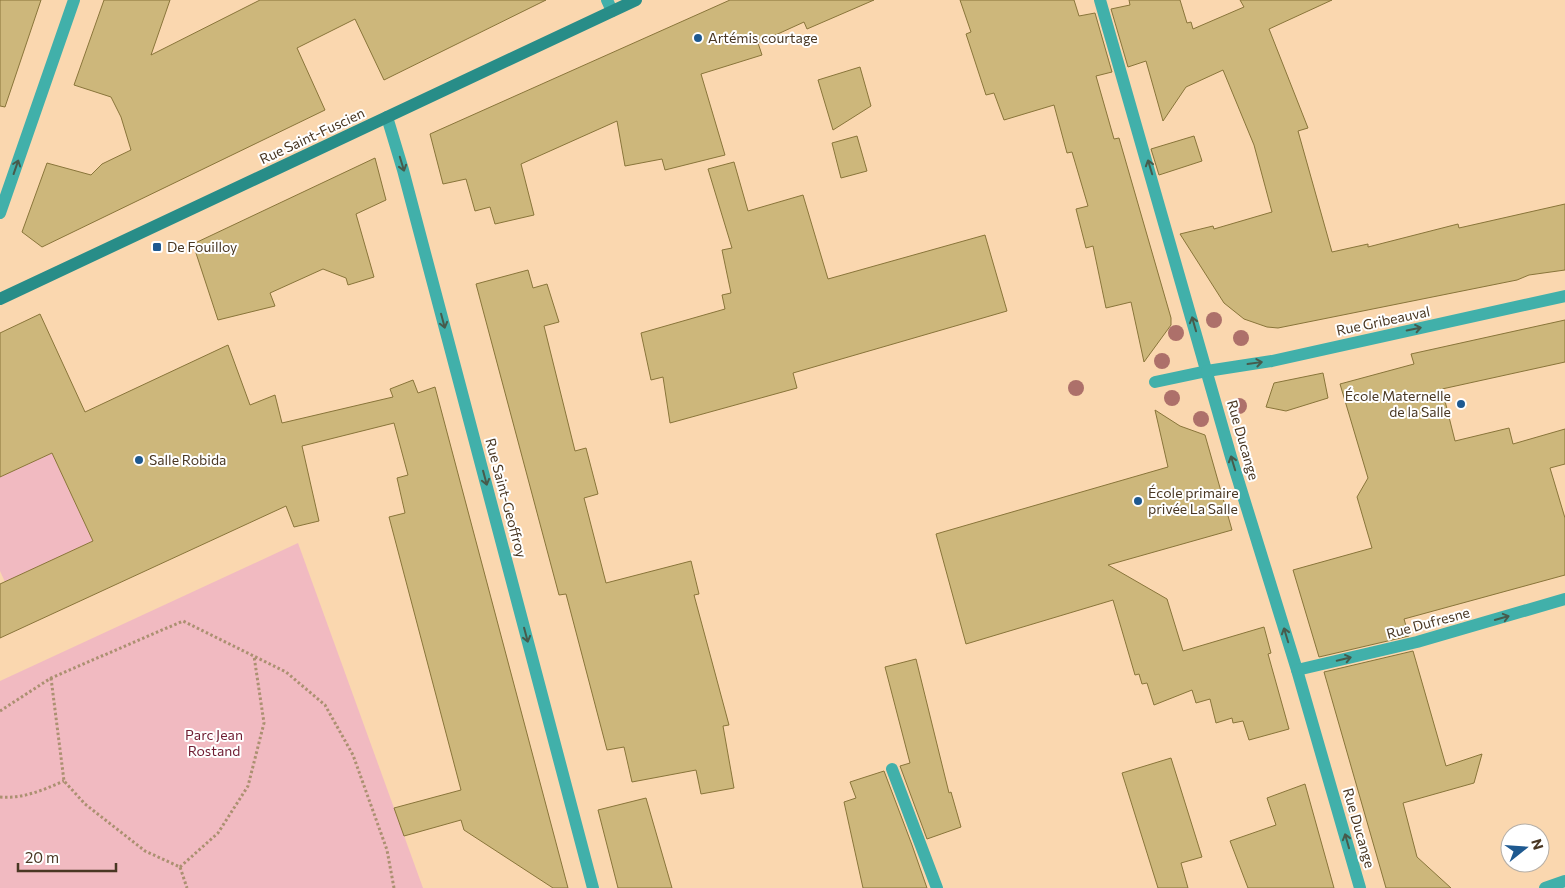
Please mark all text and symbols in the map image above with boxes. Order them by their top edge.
place label: Artémis courtage [708,29,818,46]
marker: Artémis courtage [692,32,704,44]
street label: Rue Saint-Fuscien [257,104,367,167]
one-way arrow [397,155,407,171]
one-way arrow [12,160,21,175]
one-way arrow [1144,160,1154,176]
place label: De Fouilloy [167,238,237,255]
marker: De Fouilloy [151,241,163,253]
street label: Rue Gribeauval [1334,302,1431,339]
one-way arrow [439,312,449,328]
one-way arrow [1189,316,1198,332]
one-way arrow [1405,324,1421,334]
one-way arrow [1246,358,1262,368]
place label: École Maternelle de la Salle [1345,387,1451,420]
street label: Rue Ducange [1224,398,1263,482]
marker: École Maternelle de la Salle [1455,398,1467,410]
street label: Rue Saint-Geoffroy [482,436,531,560]
place label: Salle Robida [149,451,226,468]
marker: Salle Robida [133,454,145,466]
one-way arrow [1228,455,1238,471]
one-way arrow [480,469,490,485]
place label: École primaire privée La Salle [1148,484,1239,517]
marker: École primaire privée La Salle [1132,495,1144,507]
street label: Rue Dufresne [1384,603,1471,642]
one-way arrow [1493,612,1509,622]
one-way arrow [522,626,531,642]
one-way arrow [1281,627,1291,643]
one-way arrow [1336,654,1352,663]
park label: Parc Jean Rostand [185,726,243,759]
street label: Rue Ducange [1340,786,1379,870]
north arrow [1500,823,1550,873]
one-way arrow [1341,834,1351,850]
text: N [1528,837,1548,852]
scale bar [18,840,115,872]
text: 20 m [25,848,59,866]

